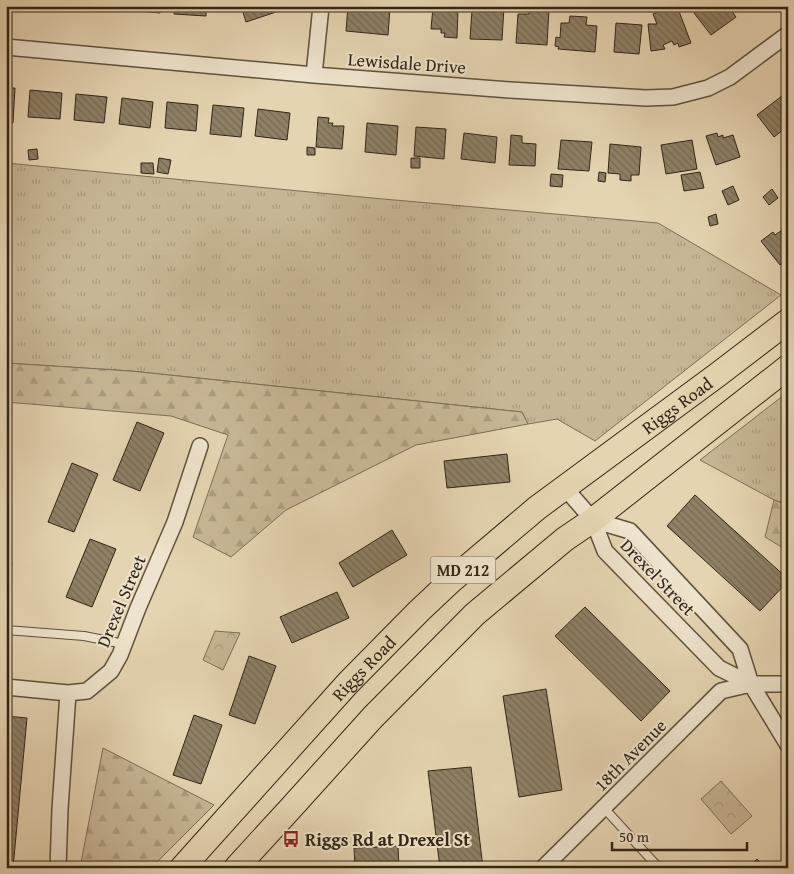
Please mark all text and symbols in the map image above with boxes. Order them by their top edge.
street label: Lewisdale Drive [347,45,467,81]
street label: Riggs Road [636,369,718,440]
street label: Drexel Street [614,532,702,622]
street label: Drexel Street [89,550,153,651]
road number: MD 212 [430,556,496,584]
street label: Riggs Road [325,629,402,707]
street label: 18th Avenue [588,713,672,797]
scale bar [612,819,746,851]
place label: Riggs Rd at Drexel St [305,826,470,853]
text: 50 m [619,826,650,847]
bus stop icon: Riggs Rd at Drexel St [281,829,301,849]

